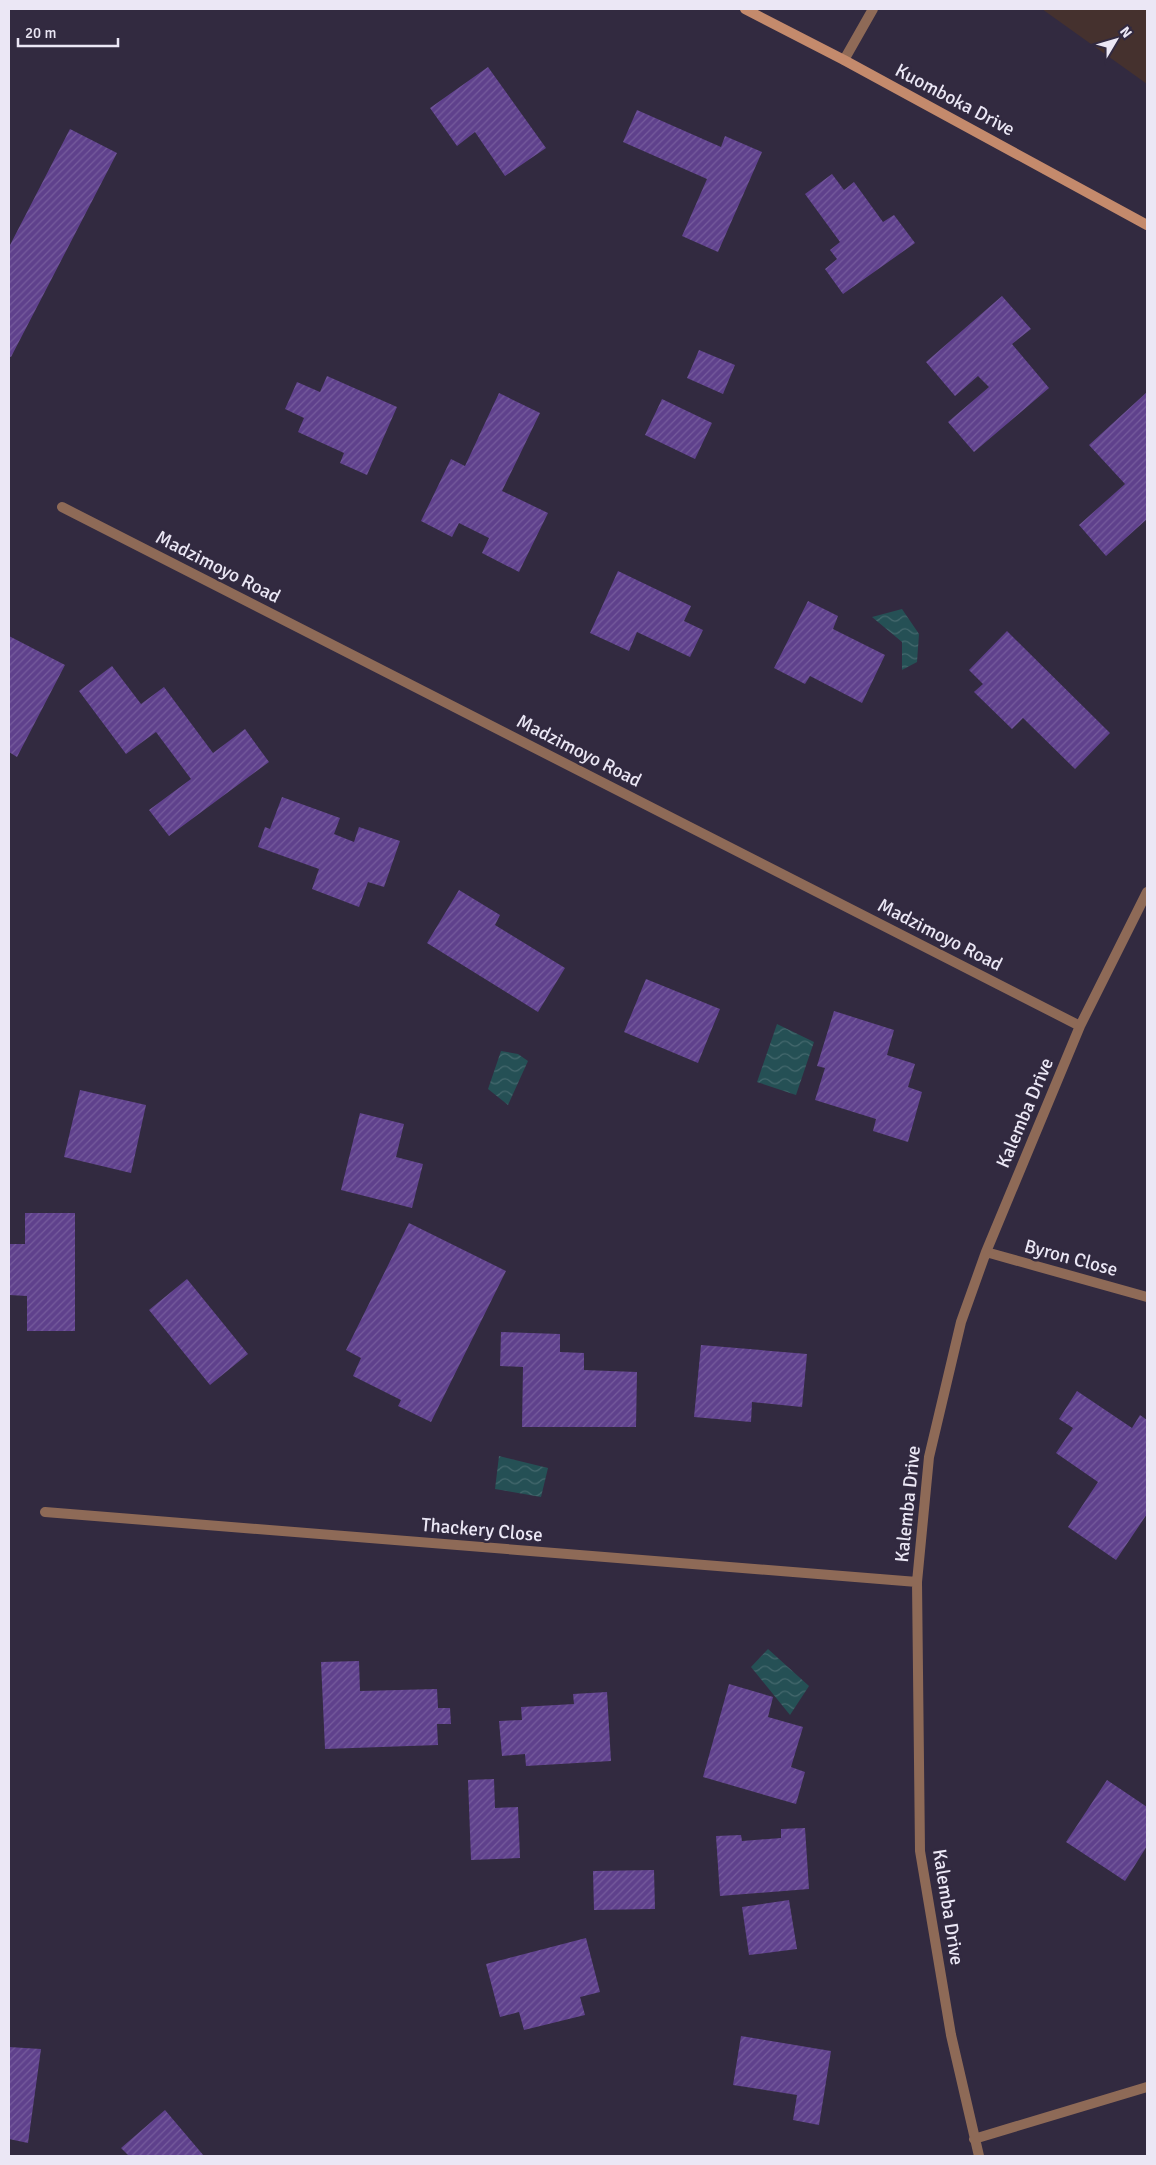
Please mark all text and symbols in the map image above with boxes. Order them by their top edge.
scale bar [18,15,118,47]
north arrow [1091,15,1141,65]
text: N [1116,23,1136,41]
text: 20 m [25,24,56,42]
street label: Kuomboka Drive [891,58,1019,142]
street label: Madzimoyo Road [152,525,284,609]
street label: Madzimoyo Road [513,709,645,793]
street label: Madzimoyo Road [874,893,1006,977]
street label: Kalemba Drive [991,1054,1059,1172]
street label: Byron Close [1022,1234,1120,1282]
street label: Kalemba Drive [890,1444,926,1564]
street label: Thackery Close [420,1513,544,1547]
street label: Kalemba Drive [927,1847,969,1967]

